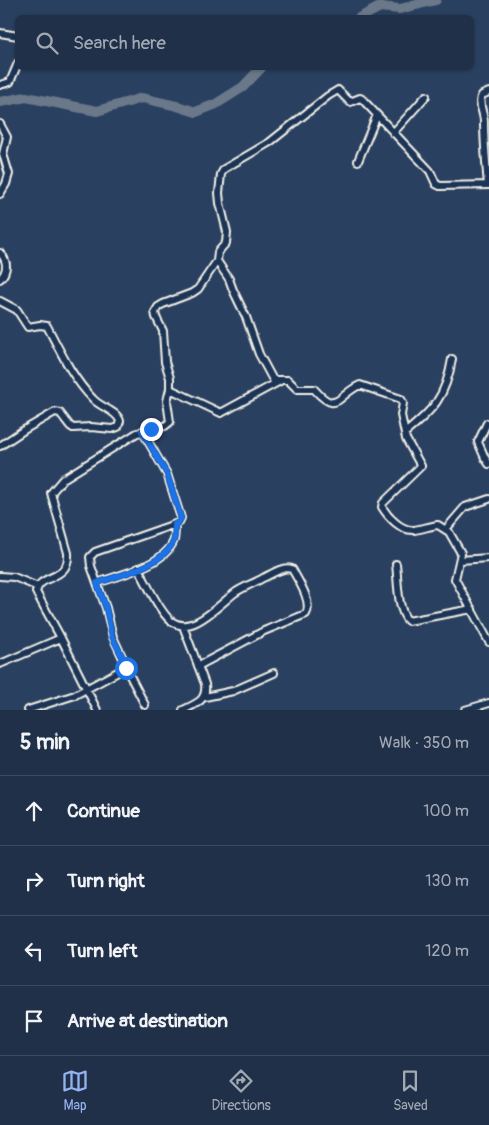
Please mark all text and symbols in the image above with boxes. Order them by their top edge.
search box [15,15,474,70]
icon: search [33,29,61,57]
text: Search here [73,31,166,55]
route end [140,418,163,441]
route start [115,657,138,680]
text: 5 min [20,729,70,756]
text: Walk · 350 m [379,733,469,753]
icon: ahead [20,797,48,825]
text: Continue [67,799,140,823]
text: 100 m [423,801,469,821]
icon: right [20,867,48,895]
text: Turn right [67,869,145,893]
text: 130 m [425,871,469,891]
icon: left [20,937,48,965]
text: Turn left [67,939,137,963]
text: 120 m [425,941,469,961]
icon: arrive [20,1007,48,1035]
text: Arrive at destination [67,1009,228,1033]
tab: Map [61,1067,89,1114]
tab: Directions [211,1067,271,1114]
tab: Saved [393,1067,428,1114]

